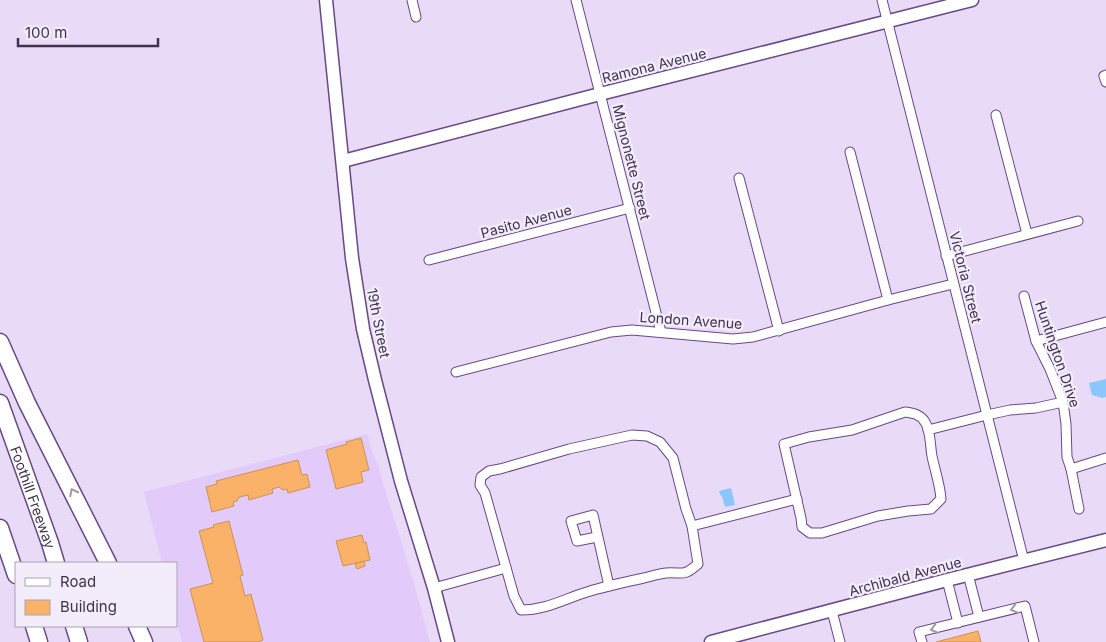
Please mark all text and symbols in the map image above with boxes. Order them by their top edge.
scale bar [18,15,158,47]
text: 100 m [25,23,67,42]
street label: Ramona Avenue [600,44,708,86]
street label: Mignonette Street [609,103,655,222]
street label: Pasito Avenue [479,201,573,241]
street label: Victoria Street [946,229,986,325]
street label: 19th Street [364,287,394,360]
street label: Huntington Drive [1032,298,1084,410]
street label: London Avenue [639,308,743,332]
street label: Foothill Freeway [8,444,60,550]
one-way arrow [69,489,79,498]
street label: Archibald Avenue [847,553,963,599]
legend [15,562,178,627]
text: Road [60,572,96,591]
text: Building [60,597,117,616]
one-way arrow [1009,603,1018,614]
one-way arrow [929,623,938,634]

